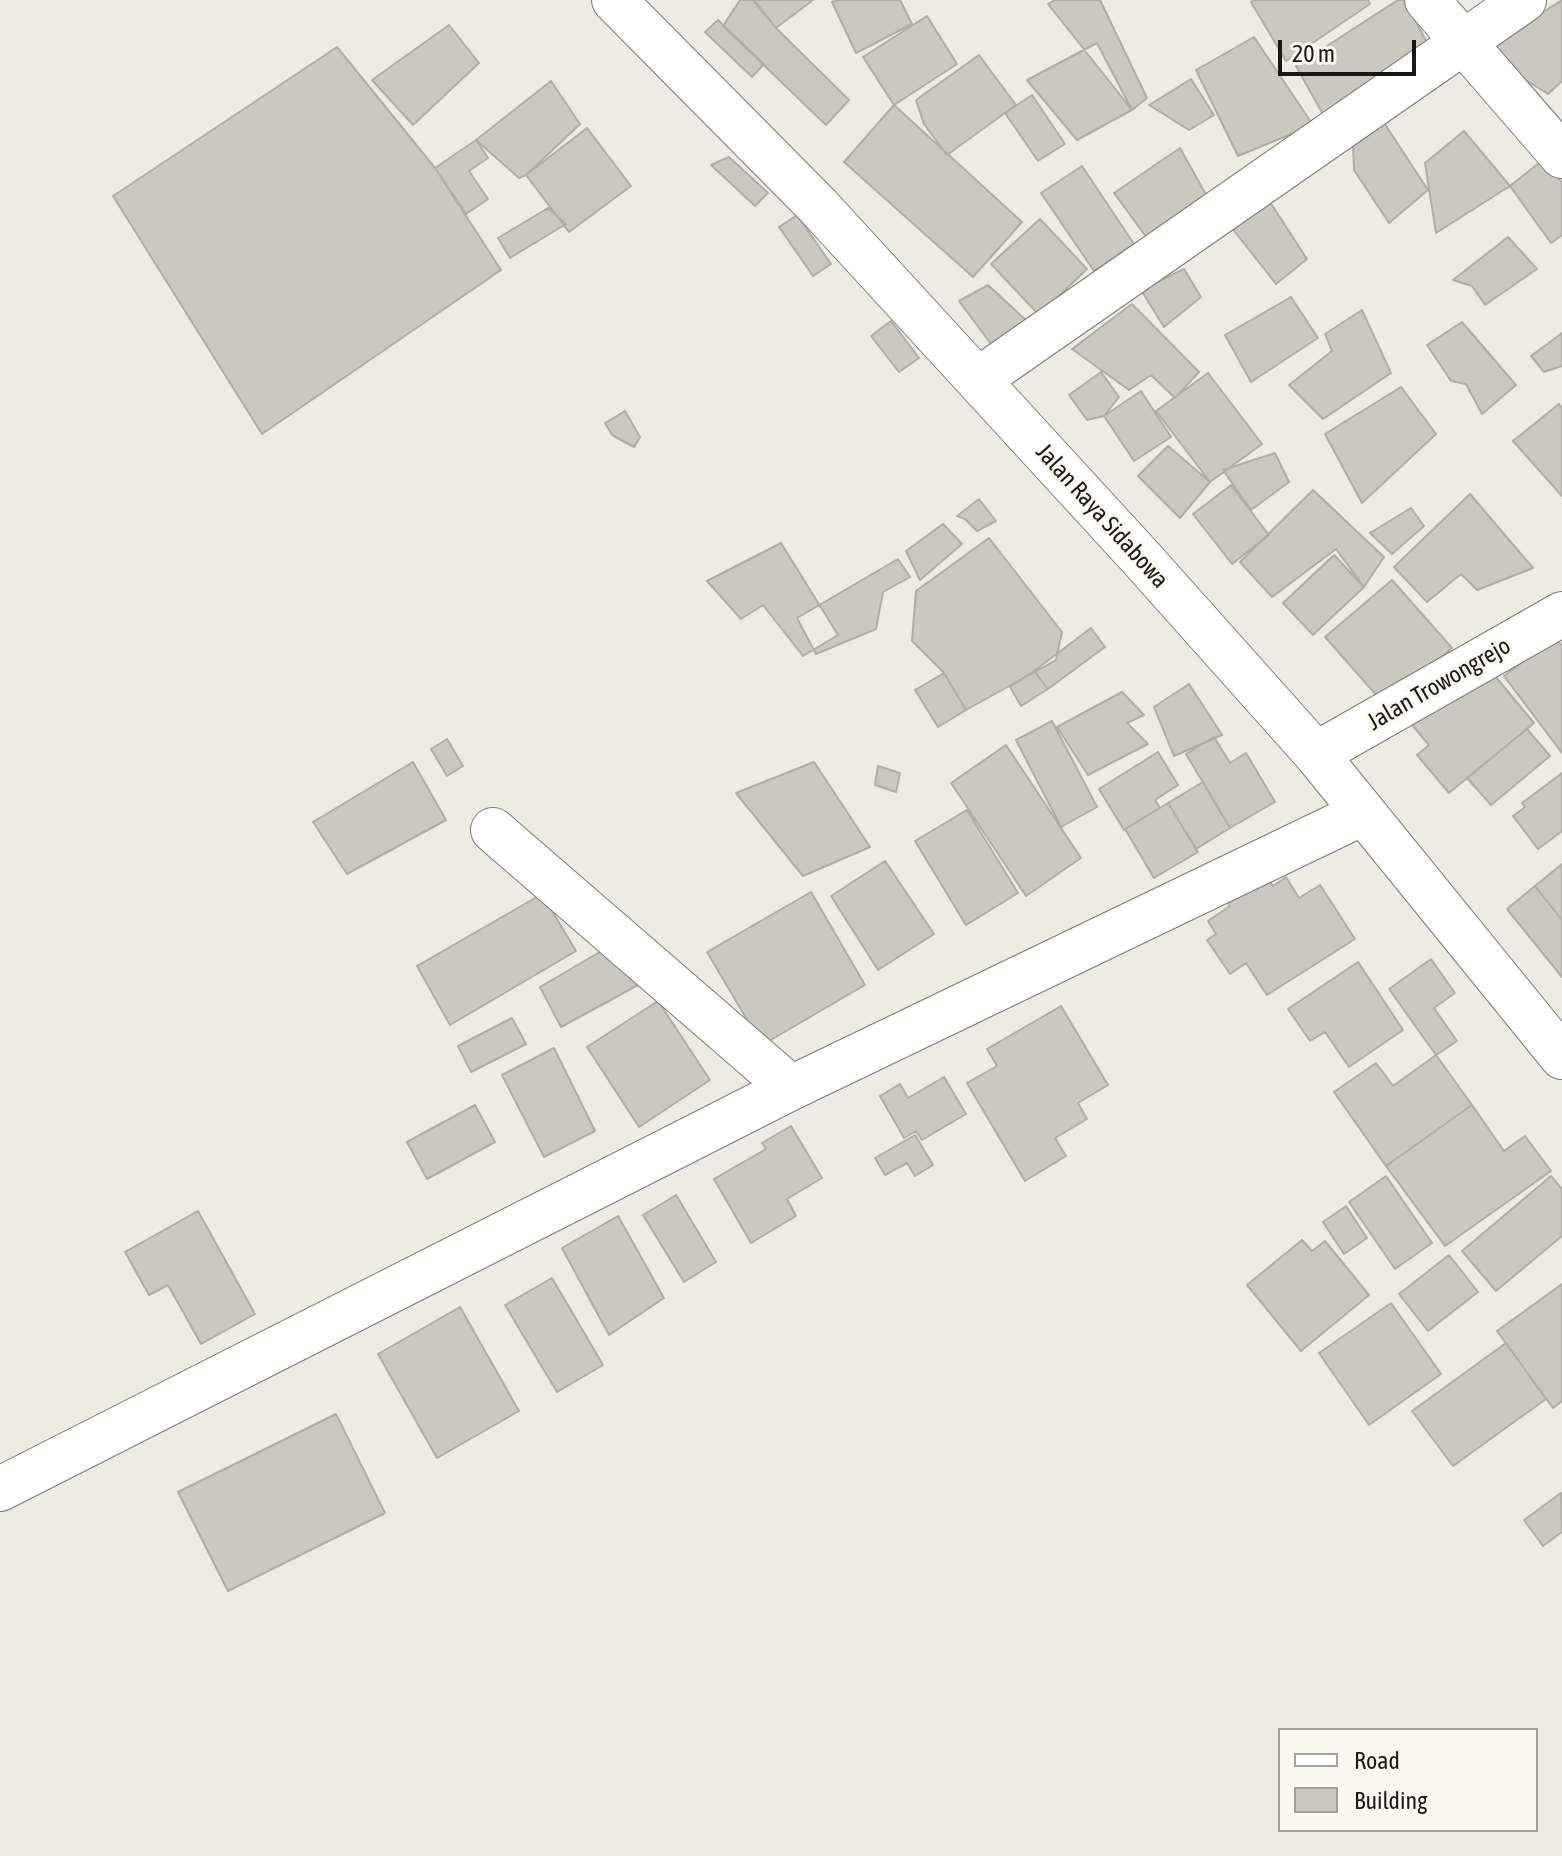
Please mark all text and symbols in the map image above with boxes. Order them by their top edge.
scale bar [1282,24,1420,74]
text: 20 m [1292,40,1335,67]
street label: Jalan Raya Sidabowa [1030,438,1174,594]
street label: Jalan Trowongrejo [1362,631,1516,737]
legend [1278,1728,1538,1832]
text: Road [1354,1747,1400,1774]
text: Building [1354,1787,1427,1814]

